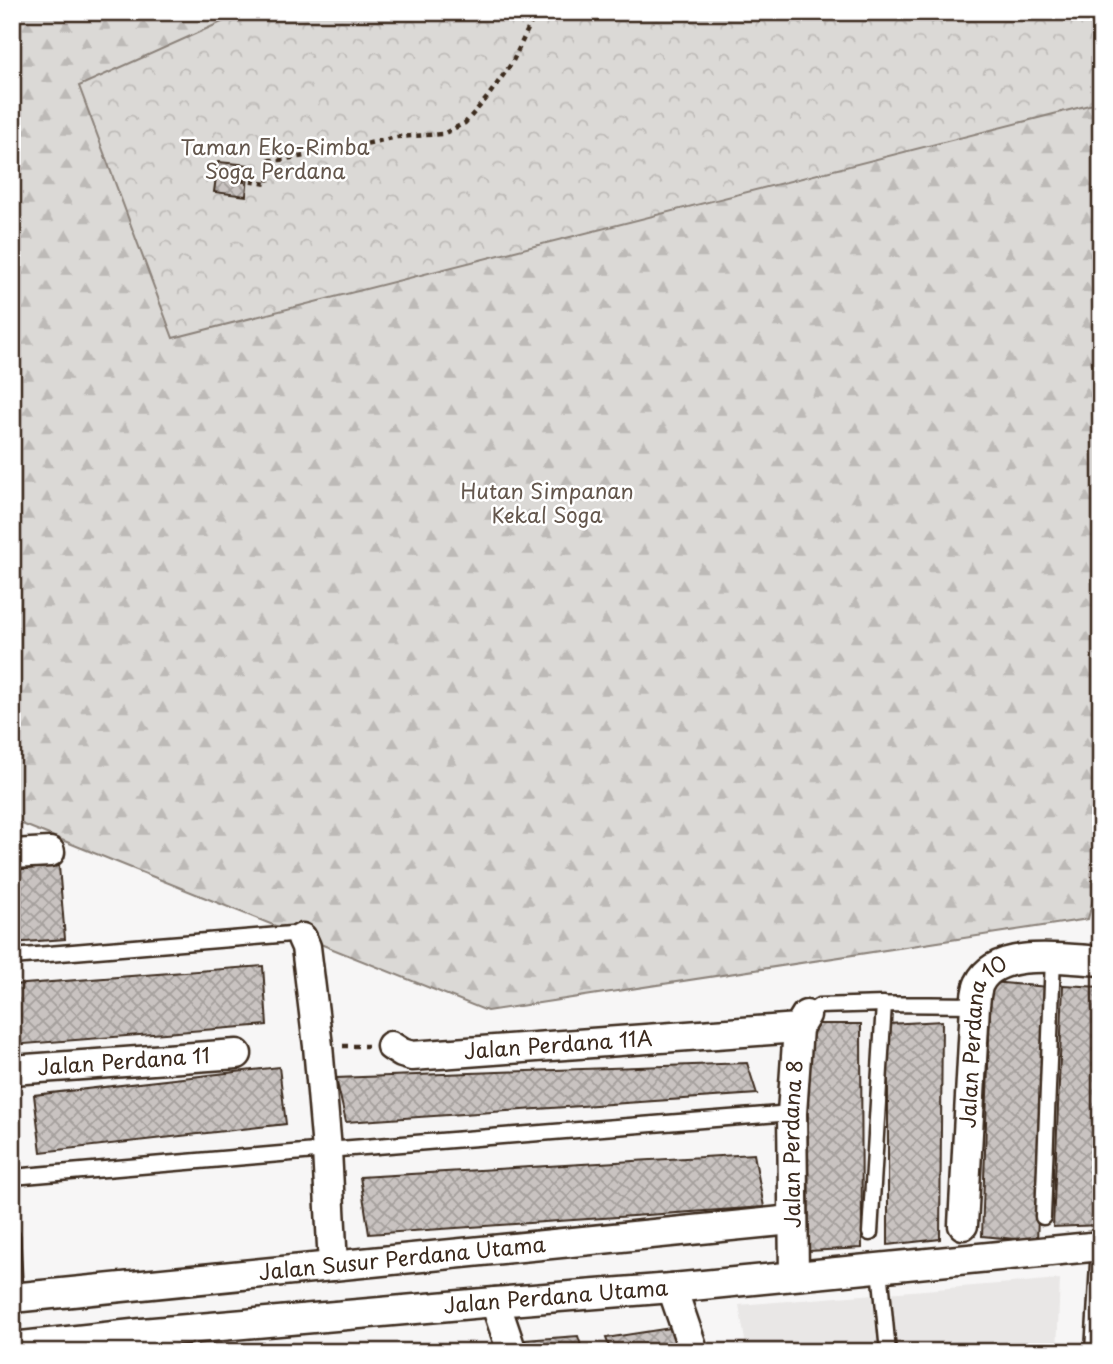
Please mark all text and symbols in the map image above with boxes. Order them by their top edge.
park label: Taman Eko-Rimba Soga Perdana [180,130,370,186]
park label: Hutan Simpanan Kekal Soga [460,474,634,530]
street label: Jalan Perdana 10 [950,946,1011,1129]
street label: Jalan Perdana 11A [463,1021,653,1066]
street label: Jalan Perdana 11 [36,1038,211,1082]
street label: Jalan Perdana 8 [774,1059,810,1228]
street label: Jalan Susur Perdana Utama [257,1227,548,1287]
street label: Jalan Perdana Utama [442,1270,670,1320]

